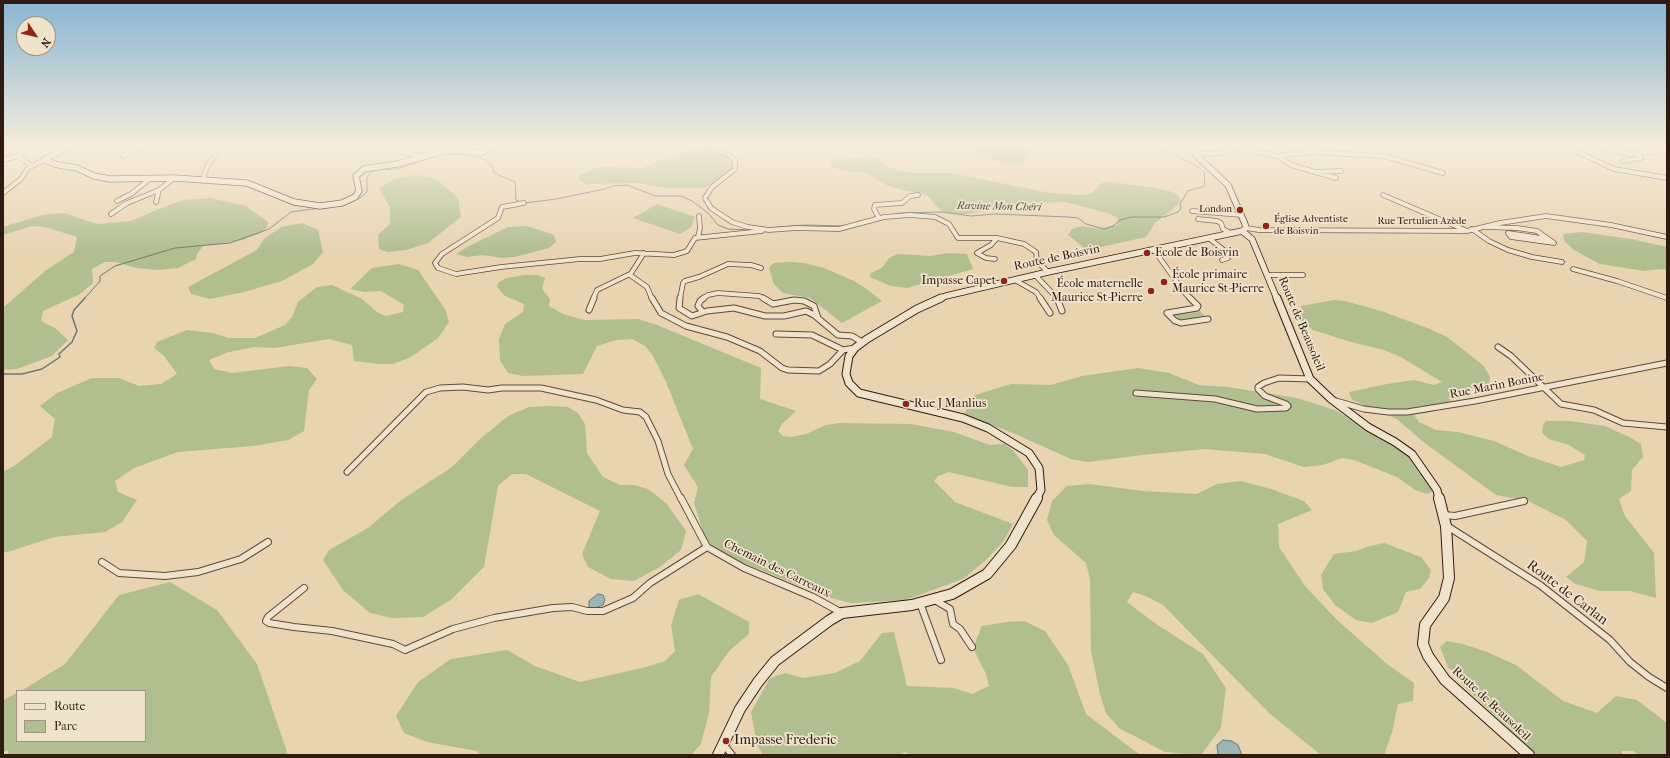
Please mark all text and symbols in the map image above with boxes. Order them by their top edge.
north arrow [16,16,56,56]
text: N [38,35,53,50]
water label: Ravine Mon Chéri [957,200,1041,214]
place label: London [1199,204,1232,216]
marker: London [1235,205,1245,215]
place label: Église Adventiste de Boisvin [1274,214,1348,238]
street label: Rue Tertulien Azède [1378,216,1466,228]
marker: Église Adventiste de Boisvin [1261,221,1271,231]
street label: Route de Boisvin [1013,242,1101,274]
place label: Ecole de Boisvin [1155,246,1239,260]
marker: Ecole de Boisvin [1142,248,1152,258]
place label: École primaire Maurice St-Pierre [1172,268,1264,296]
place label: Impasse Capet [922,274,996,288]
street label: Route de Beausoleil [1275,274,1327,374]
marker: Impasse Capet [999,276,1009,286]
place label: École maternelle Maurice St-Pierre [1051,277,1143,305]
marker: École primaire Maurice St-Pierre [1159,277,1169,287]
marker: École maternelle Maurice St-Pierre [1146,286,1156,296]
street label: Rue Marin Bonine [1449,370,1545,402]
place label: Rue J Manlius [914,397,986,411]
marker: Rue J Manlius [901,399,911,409]
street label: Chemain des Carreaux [721,537,833,601]
street label: Route de Carlan [1523,557,1611,629]
street label: Route de Beausoleil [1449,664,1533,744]
legend [16,690,146,742]
text: Route [54,699,86,713]
text: Parc [54,719,77,733]
place label: Impasse Frederic [734,733,836,749]
marker: Impasse Frederic [721,736,731,746]

